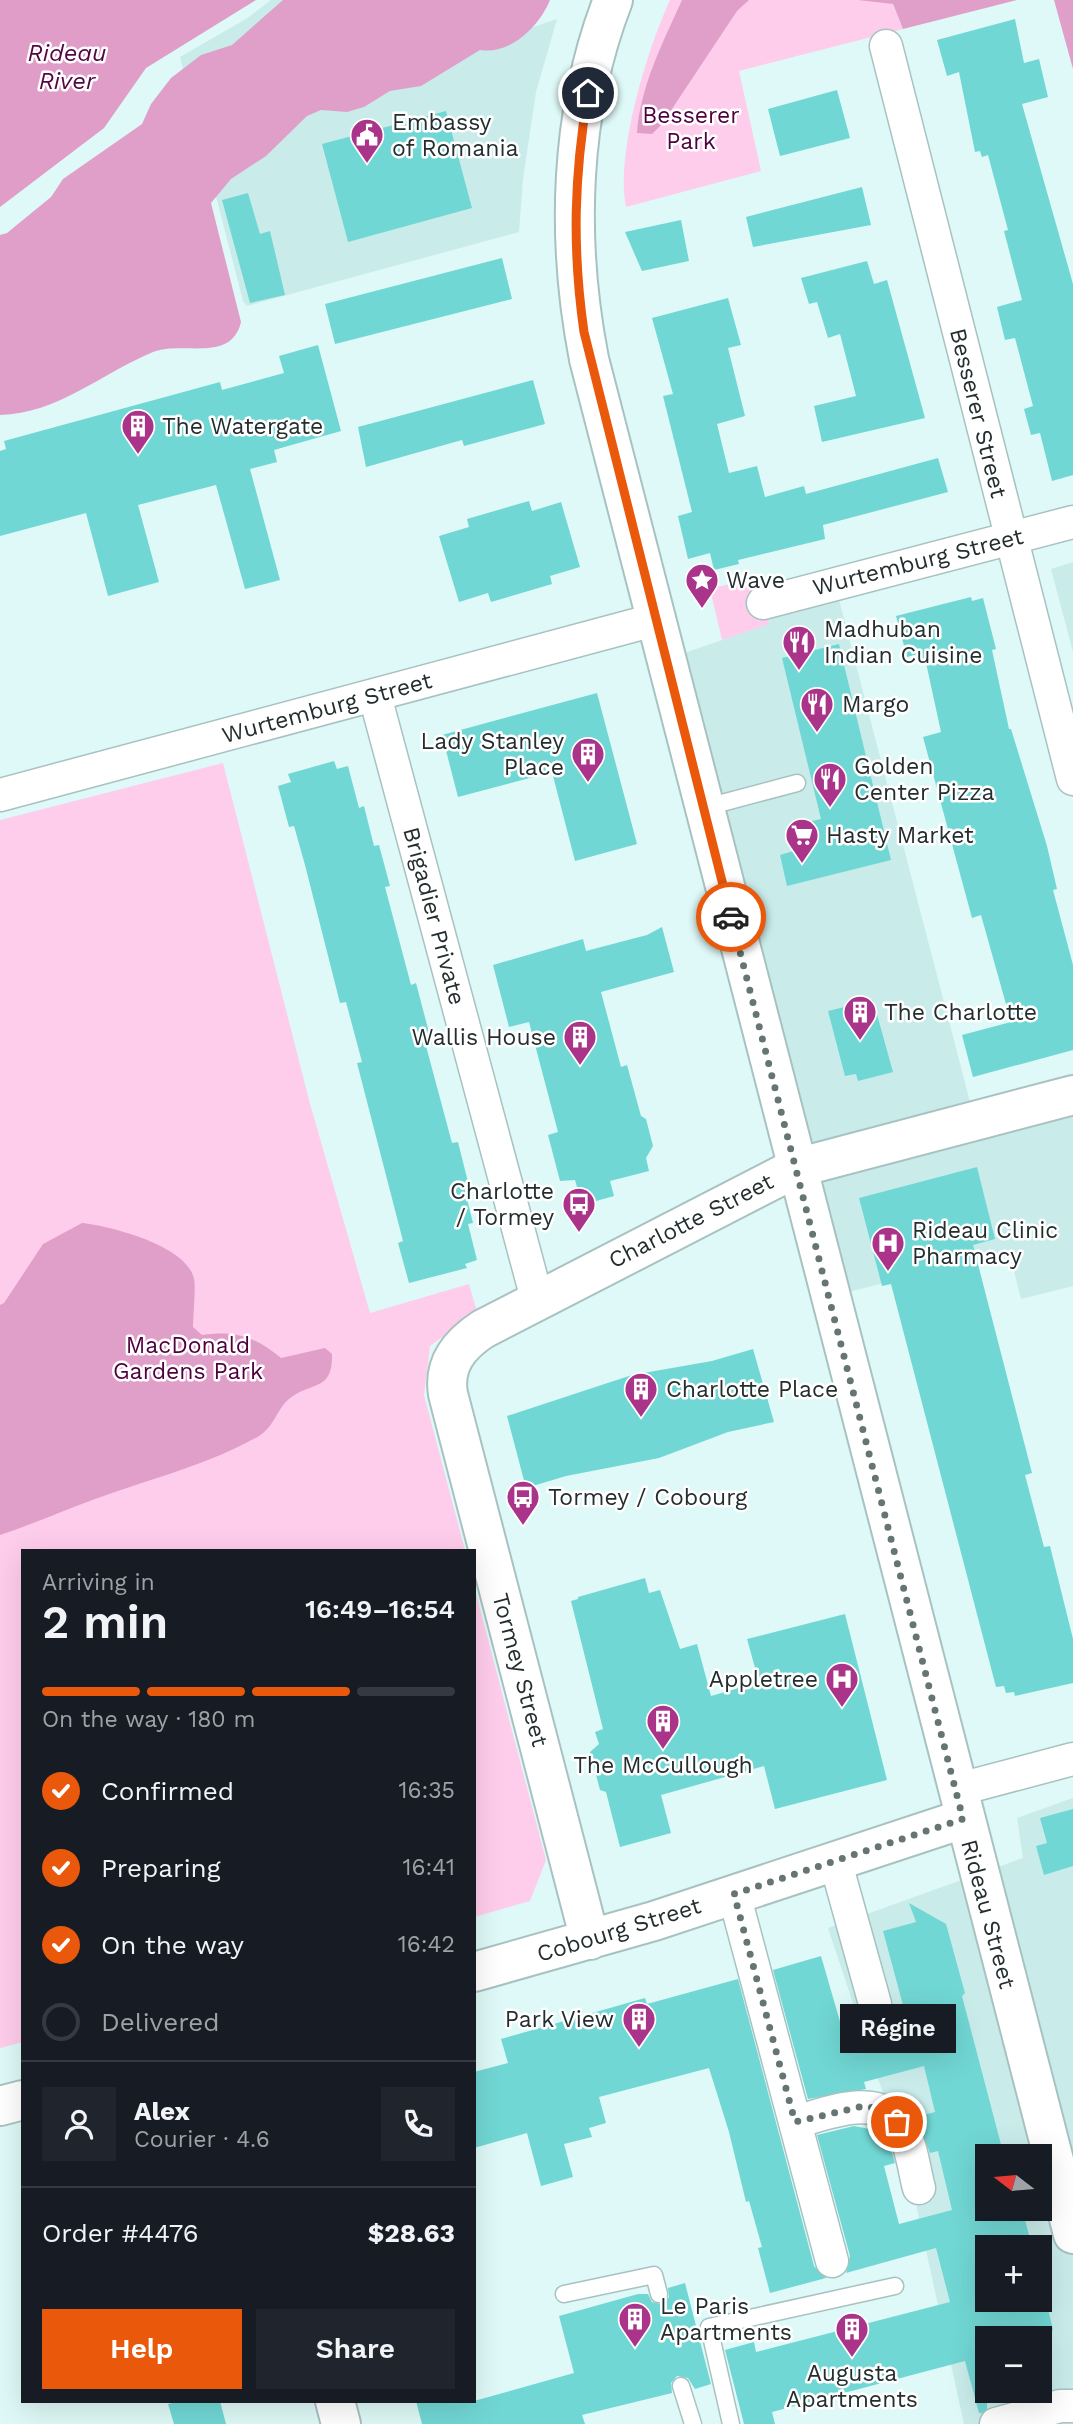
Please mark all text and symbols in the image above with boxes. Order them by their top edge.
water label: Rideau River [28,39,106,95]
pin [558,63,618,123]
icon: home [569,74,607,112]
park label: Besserer Park [642,102,740,155]
place label: Embassy of Romania [392,109,519,162]
public building icon: Embassy of Romania [348,116,386,165]
street label: Besserer Street [944,325,1012,501]
building icon: The Watergate [119,407,157,456]
place label: The Watergate [162,413,323,440]
street label: Wurtemburg Street [810,523,1026,601]
place icon: Wave [683,561,721,610]
place label: Wave [726,567,785,594]
place label: Madhuban Indian Cuisine [824,616,982,669]
restaurant icon: Madhuban Indian Cuisine [780,623,818,672]
street label: Wurtemburg Street [219,667,435,749]
restaurant icon: Margo [798,685,836,734]
place label: Margo [842,691,909,718]
place label: Lady Stanley Place [420,728,564,781]
building icon: Lady Stanley Place [569,735,607,784]
place label: Golden Center Pizza [854,753,994,806]
restaurant icon: Golden Center Pizza [811,760,849,809]
supermarket icon: Hasty Market [783,816,821,865]
place label: Hasty Market [826,822,974,849]
street label: Brigadier Private [397,824,471,1008]
courier [696,882,766,952]
icon: car [712,898,750,936]
building icon: The Charlotte [841,993,879,1042]
place label: The Charlotte [884,999,1037,1026]
building icon: Wallis House [561,1018,599,1067]
place label: Wallis House [412,1024,556,1051]
street label: Charlotte Street [604,1168,778,1274]
place label: Charlotte / Tormey [450,1178,554,1231]
bus stop icon: Charlotte / Tormey [560,1185,598,1234]
place label: Rideau Clinic Pharmacy [912,1217,1058,1270]
hospital icon: Rideau Clinic Pharmacy [869,1224,907,1273]
park label: MacDonald Gardens Park [113,1332,263,1385]
building icon: Charlotte Place [622,1370,660,1419]
place label: Charlotte Place [666,1376,838,1403]
bus stop icon: Tormey / Cobourg [504,1478,542,1527]
place label: Tormey / Cobourg [548,1484,748,1511]
text: Arriving in [42,1569,155,1596]
street label: Tormey Street [487,1590,554,1750]
text: 16:49–16:54 [305,1594,455,1624]
text: 2 min [42,1595,168,1649]
hospital icon: Appletree [823,1660,861,1709]
place label: Appletree [709,1666,818,1693]
building icon: The McCullough [644,1702,682,1751]
text: On the way · 180 m [42,1706,255,1733]
place label: The McCullough [573,1752,753,1779]
icon: check [42,1772,80,1810]
text: Confirmed [101,1776,234,1806]
text: 16:35 [398,1777,455,1804]
street label: Rideau Street [955,1836,1021,1992]
icon: check [42,1849,80,1887]
text: Preparing [101,1853,221,1883]
text: 16:41 [403,1854,455,1881]
street label: Cobourg Street [534,1892,705,1968]
icon: check [42,1926,80,1964]
text: On the way [101,1930,244,1960]
text: 16:42 [398,1931,455,1958]
building icon: Park View [620,2000,658,2049]
callout: Régine [839,2003,955,2052]
place label: Park View [505,2006,614,2033]
text: Delivered [101,2007,220,2037]
text: Régine [860,2015,936,2042]
button: person [42,2087,116,2161]
button: phone [381,2087,455,2161]
pin [867,2092,927,2152]
text: Alex [134,2096,190,2126]
icon: bag [878,2103,916,2141]
text: Courier · 4.6 [134,2126,270,2153]
north arrow [975,2144,1052,2221]
map controls [975,2144,1052,2403]
text: Order #4476 [42,2218,199,2248]
text: $28.63 [368,2218,455,2248]
button: + [975,2235,1052,2312]
place label: Le Paris Apartments [660,2293,792,2346]
building icon: Le Paris Apartments [616,2300,654,2349]
button: Help [42,2309,242,2389]
button: Share [256,2309,455,2389]
building icon: Augusta Apartments [833,2310,871,2359]
button: − [975,2326,1052,2403]
place label: Augusta Apartments [786,2360,918,2413]

